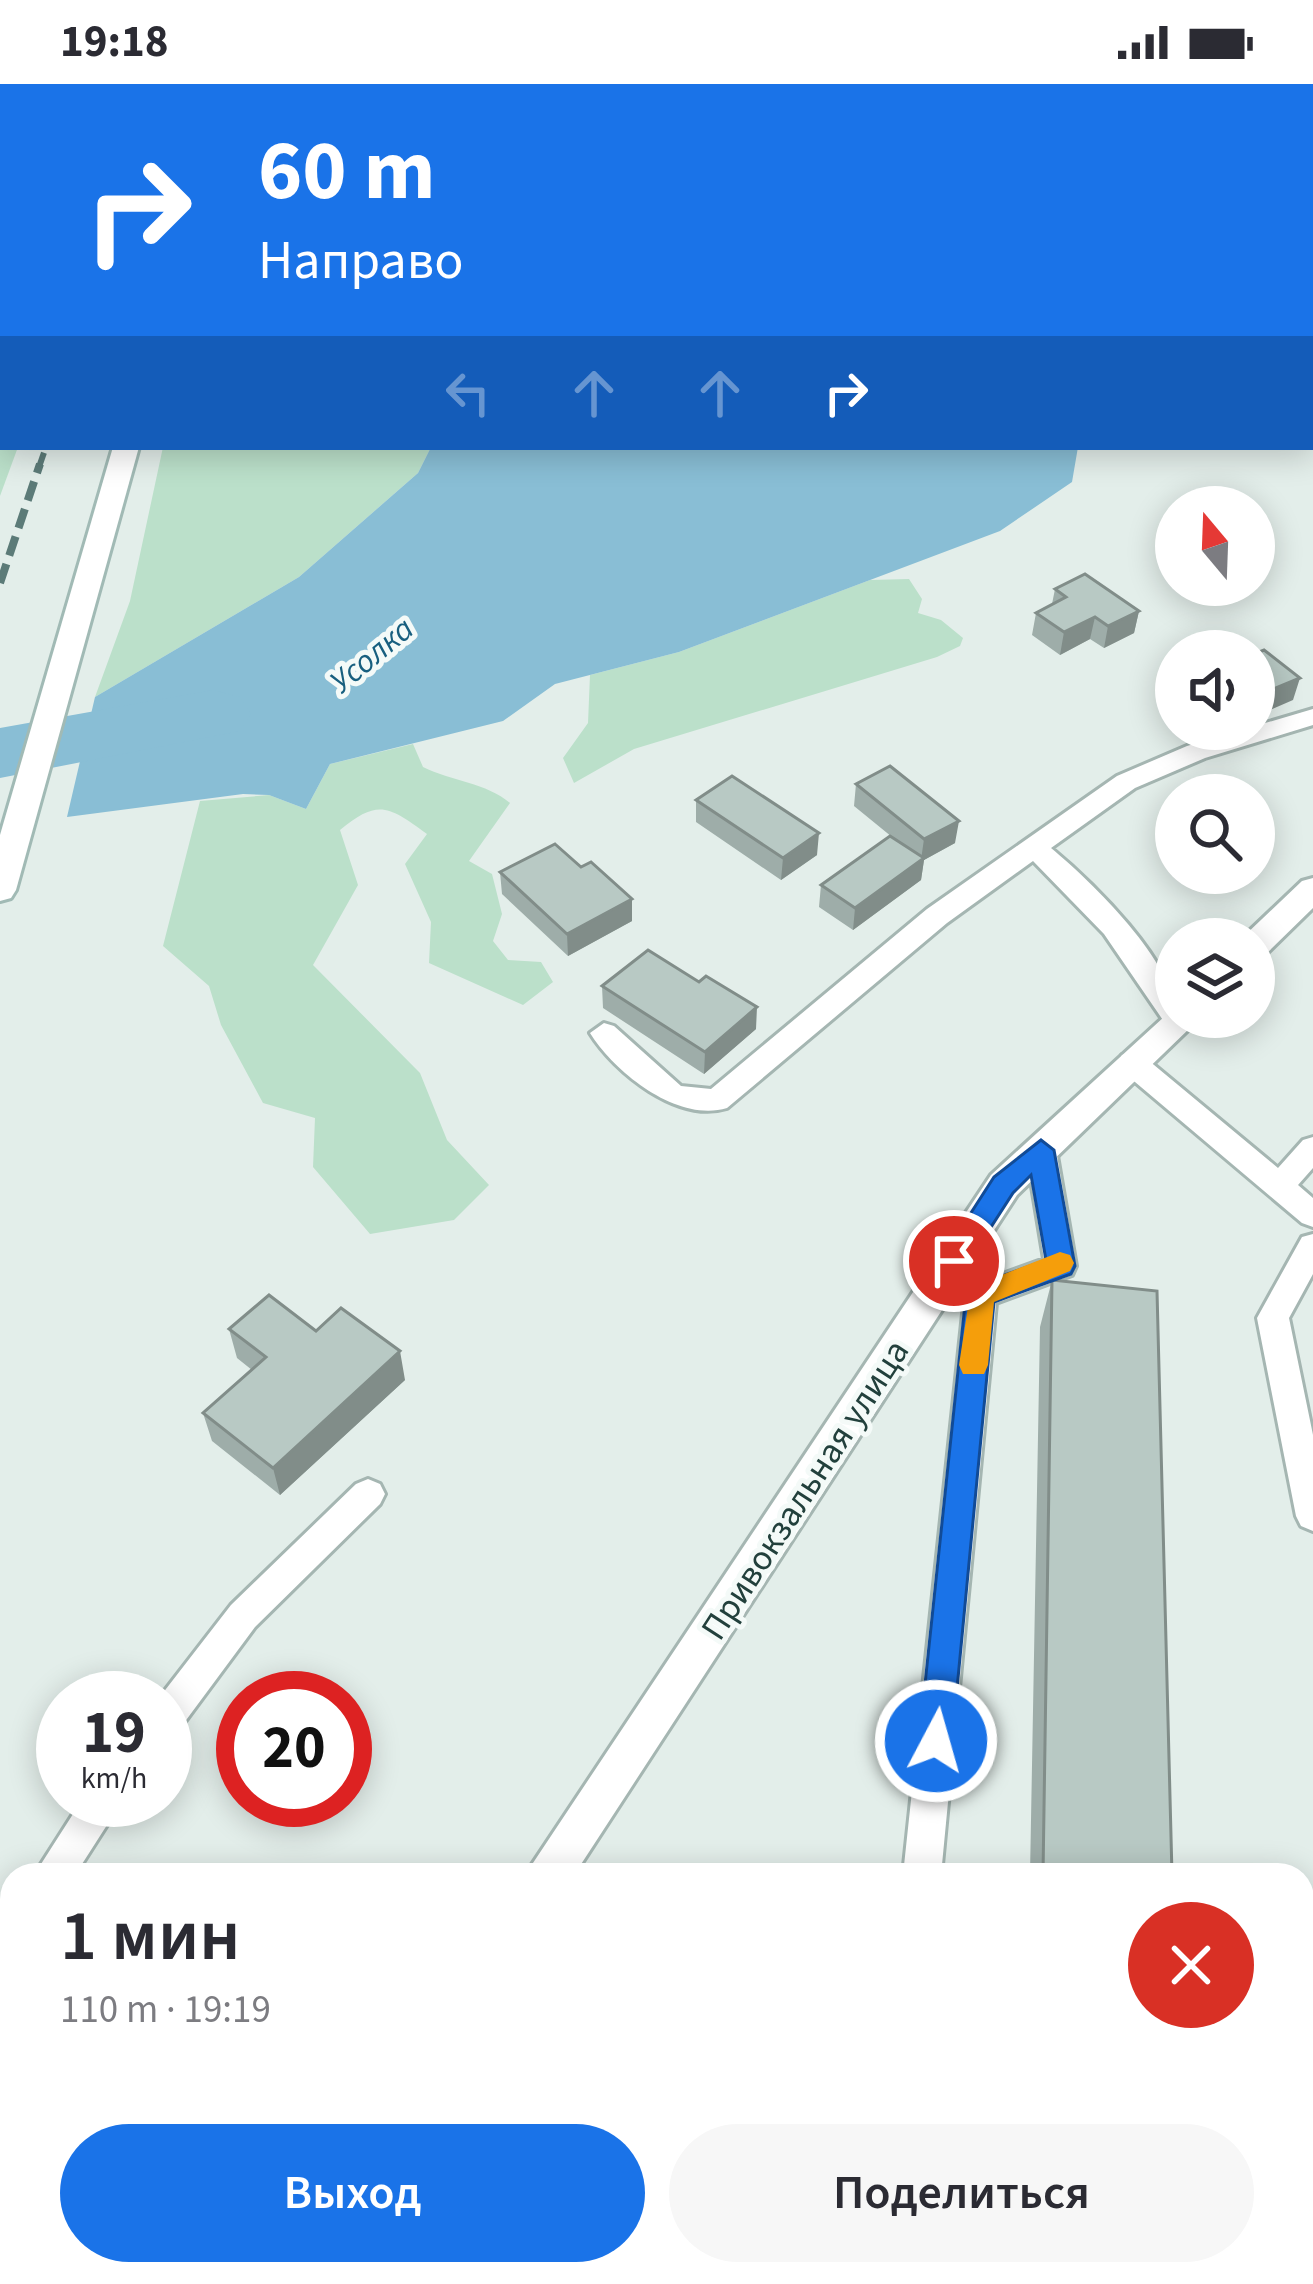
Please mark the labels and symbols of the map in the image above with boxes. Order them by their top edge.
north arrow [1155,486,1275,606]
water label: Усолка [320,606,424,704]
pin [903,1210,1005,1312]
street label: Привокзальная улица [689,1330,922,1650]
speed limit sign: 20 [216,1671,372,1827]
position arrow [873,1678,999,1804]

